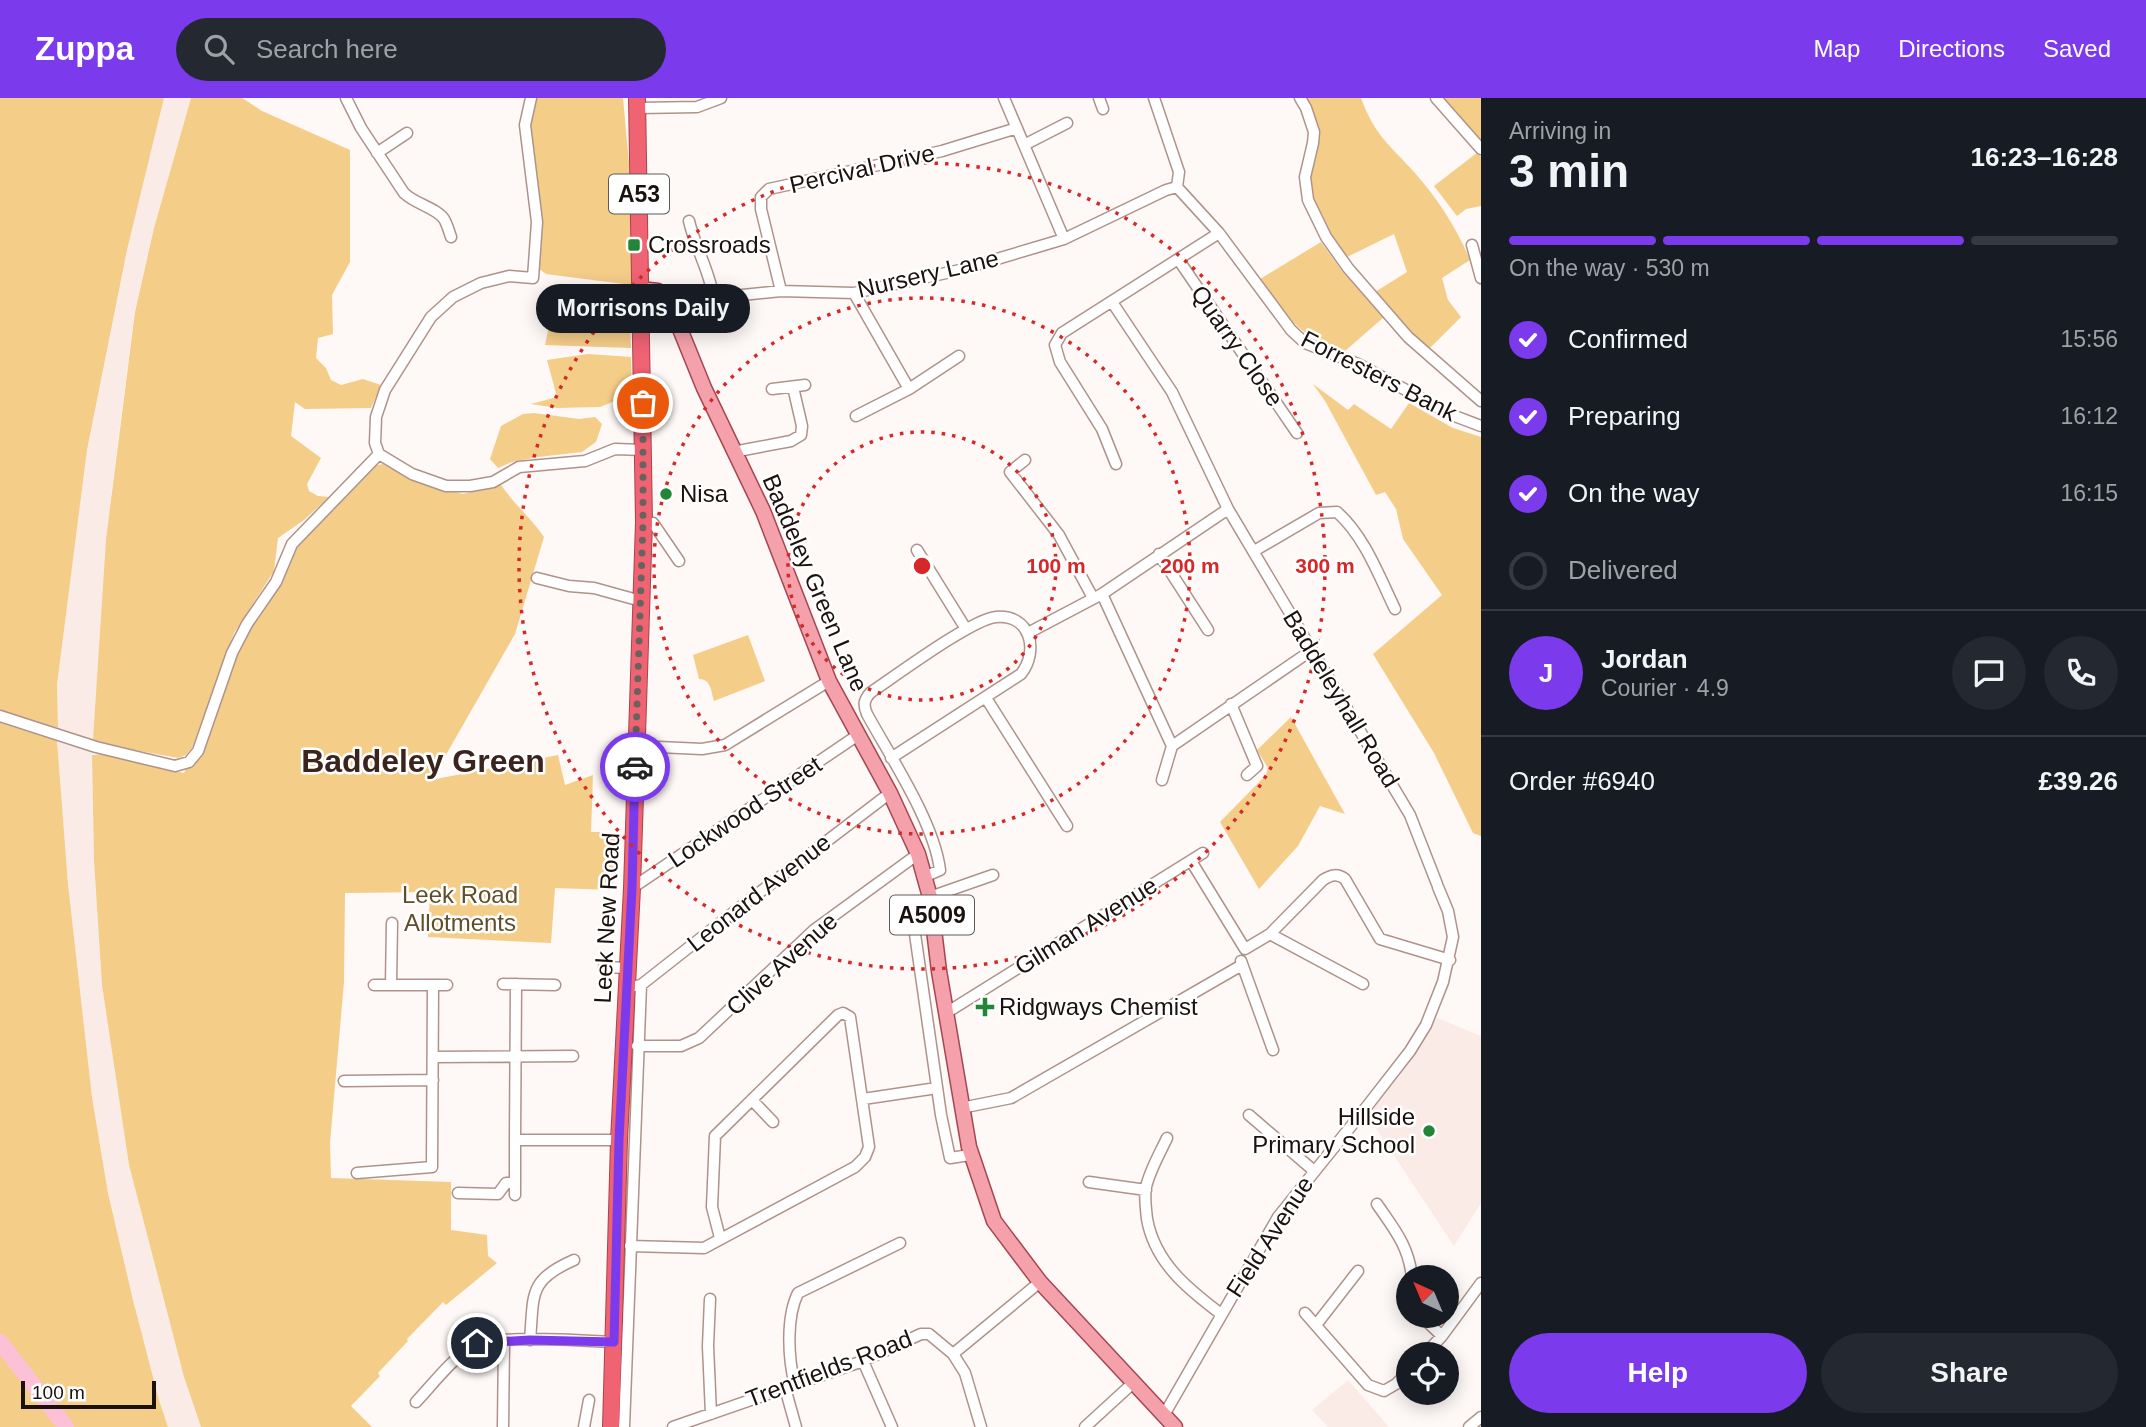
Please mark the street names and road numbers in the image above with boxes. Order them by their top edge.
street label: Percival Drive [787,139,937,198]
road number: A53 [609,174,669,214]
street label: Nursery Lane [855,244,1001,303]
street label: Quarry Close [1186,280,1289,411]
street label: Forresters Bank [1297,325,1462,427]
street label: Baddeley Green Lane [757,470,874,696]
street label: Baddeleyhall Road [1278,605,1405,792]
street label: Lockwood Street [663,750,827,873]
street label: Leonard Avenue [682,828,836,957]
street label: Leek New Road [589,832,624,1004]
street label: Gilman Avenue [1010,871,1162,980]
road number: A5009 [890,895,974,934]
street label: Clive Avenue [721,907,843,1020]
street label: Field Avenue [1221,1171,1319,1302]
street label: Trentfields Road [742,1325,915,1413]

